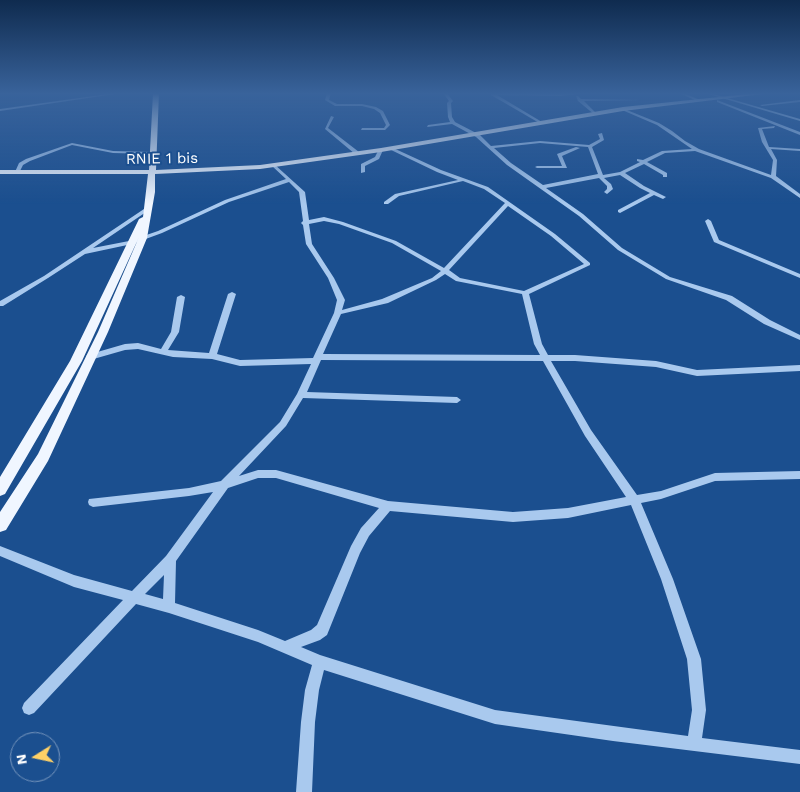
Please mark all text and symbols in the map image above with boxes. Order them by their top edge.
street label: RNIE 1 bis [126,149,198,169]
north arrow [10,732,60,782]
text: N [12,753,30,766]

